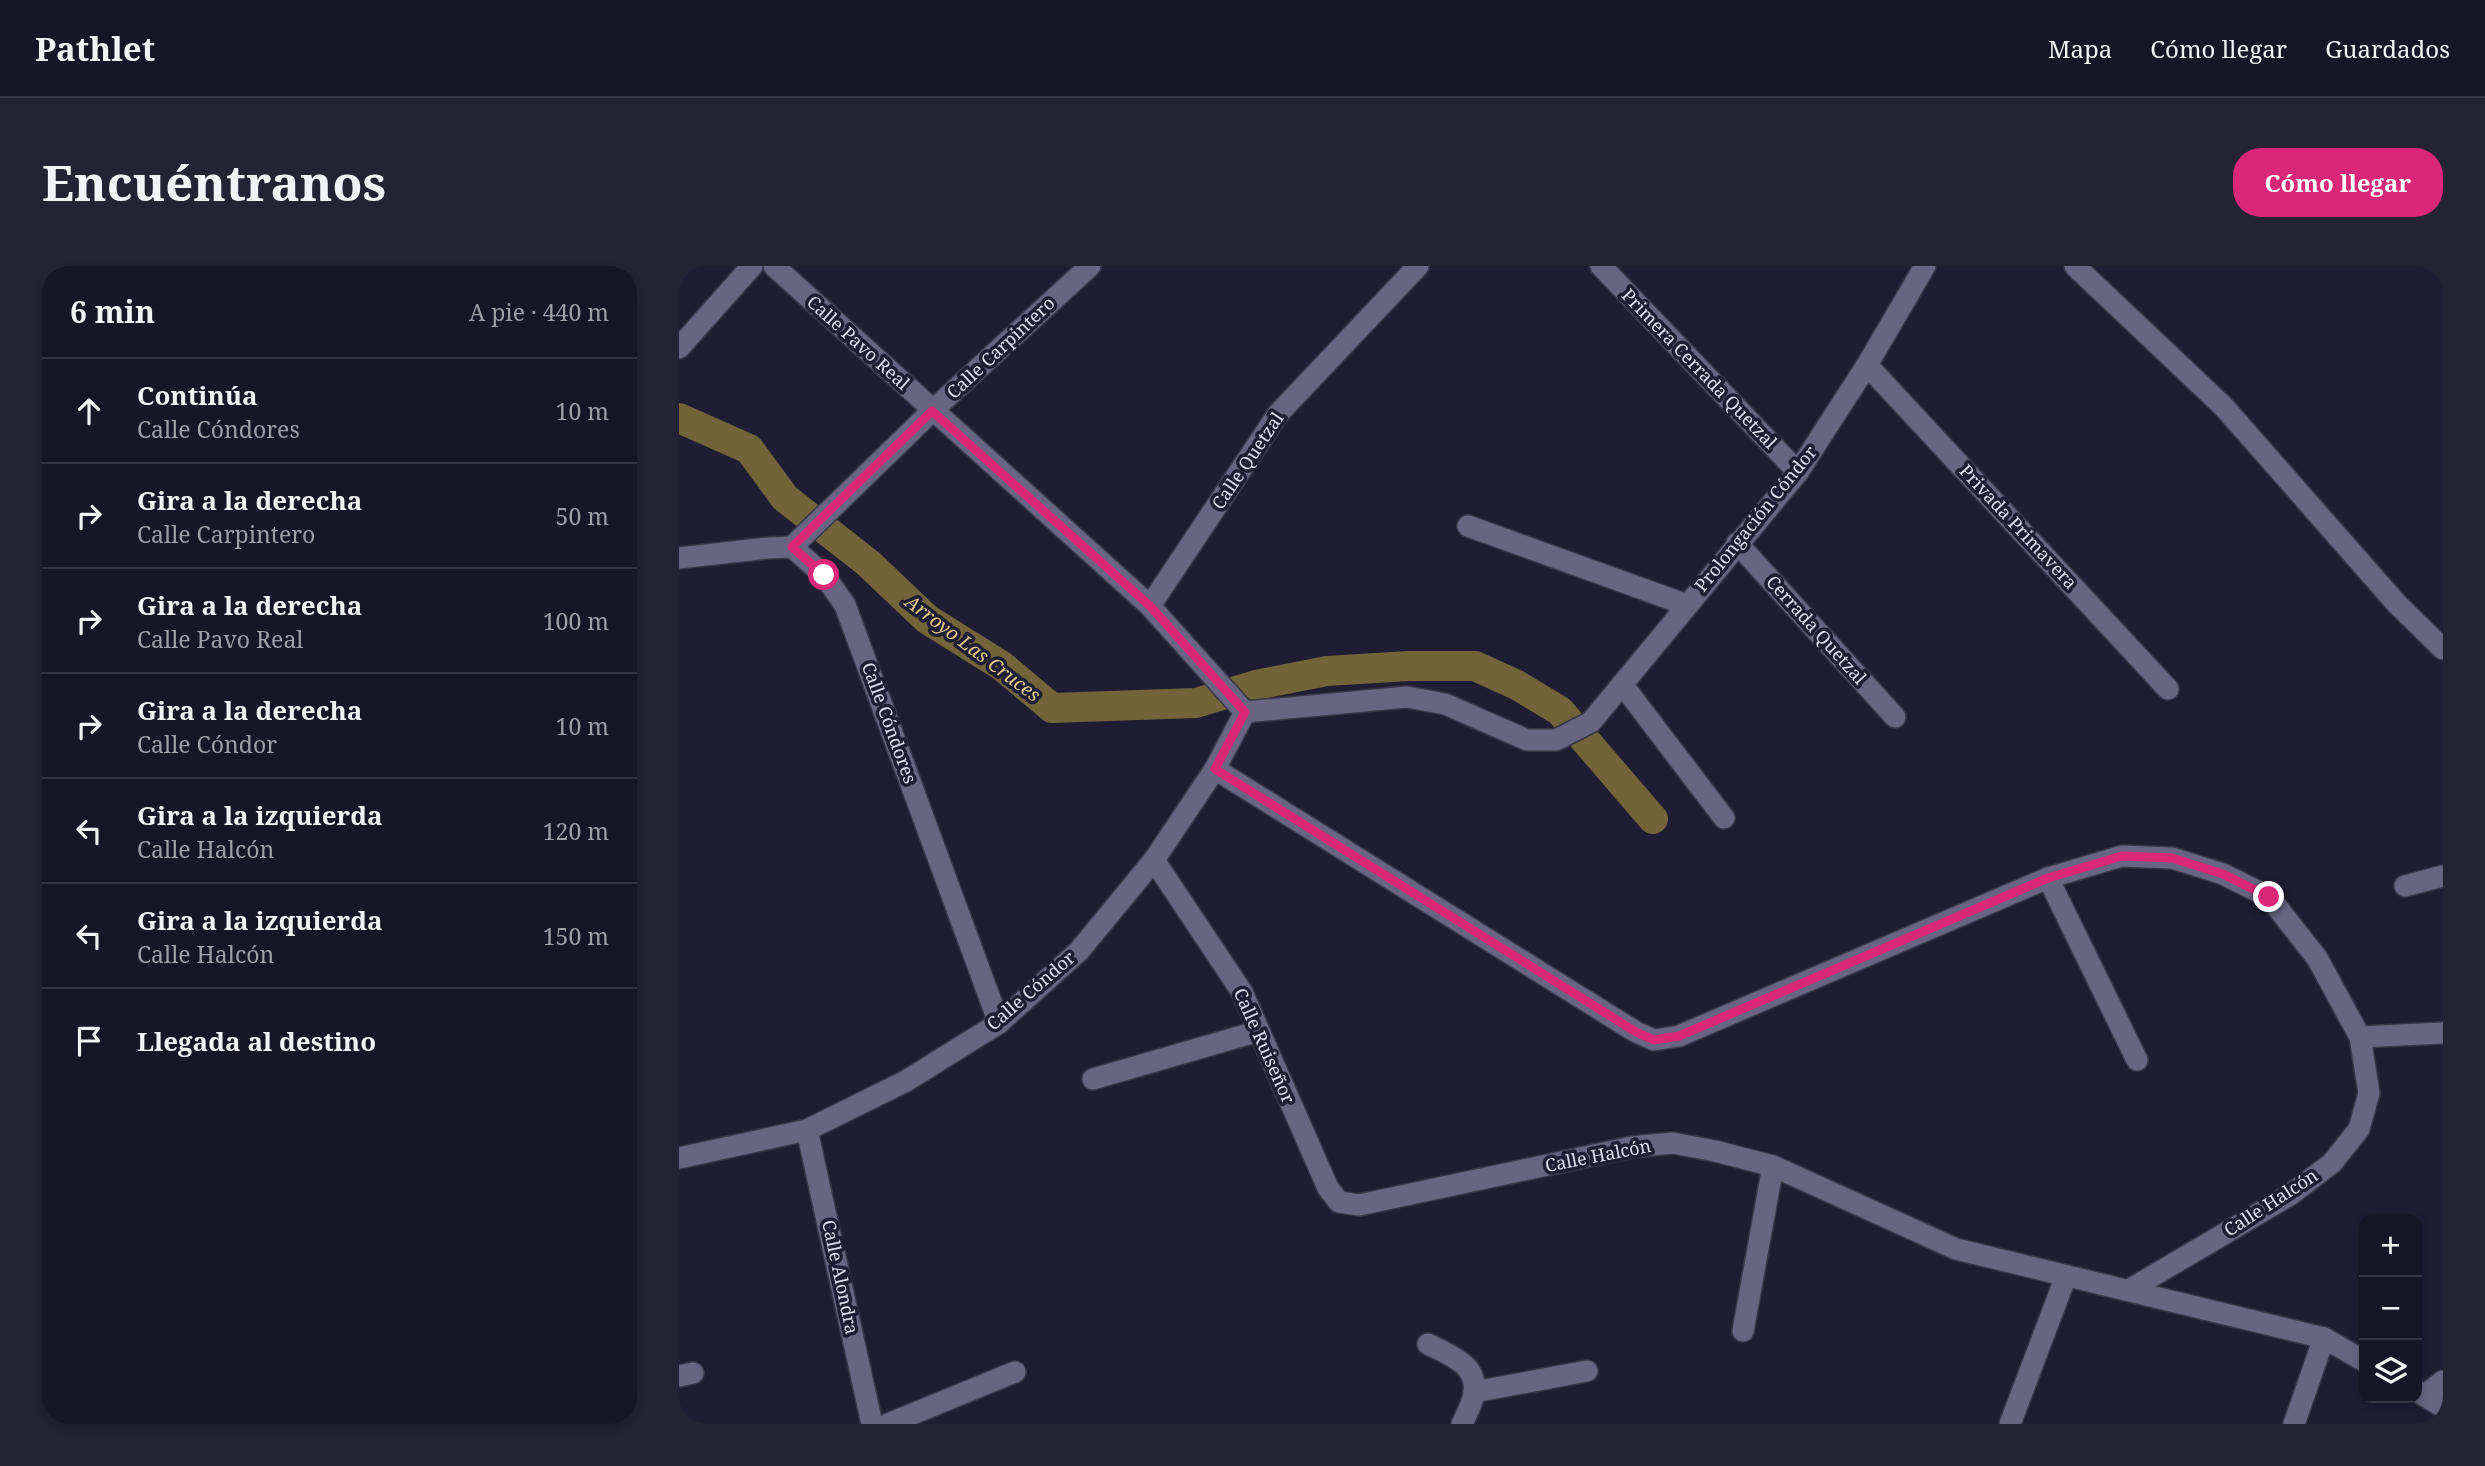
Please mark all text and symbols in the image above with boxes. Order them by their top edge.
text: Pathlet [35,26,155,71]
text: Mapa [2048,32,2112,65]
text: Cómo llegar [2150,32,2287,65]
text: Guardados [2325,32,2450,65]
button: Cómo llegar [2233,148,2443,217]
text: Encuéntranos [42,149,386,215]
street label: Primera Cerrada Quetzal [1617,283,1783,454]
street label: Calle Pavo Real [802,290,915,395]
text: 6 min [70,291,155,332]
street label: Calle Carpintero [941,291,1060,404]
text: A pie · 440 m [469,296,609,328]
text: Continúa [137,377,258,413]
icon: ahead [70,392,108,430]
text: 10 m [556,395,609,427]
street label: Calle Quetzal [1206,407,1289,514]
text: Calle Cóndores [137,413,300,445]
street label: Prolongación Cóndor [1689,440,1822,596]
street label: Privada Primavera [1955,459,2083,594]
text: Gira a la derecha [137,482,362,518]
icon: right [70,497,108,535]
text: 50 m [556,500,609,532]
text: Calle Carpintero [137,518,315,550]
route start [808,559,839,590]
street label: Cerrada Quetzal [1761,570,1872,689]
text: Gira a la derecha [137,587,362,623]
water label: Arroyo Las Cruces [898,587,1046,708]
icon: right [70,602,108,640]
text: 100 m [543,605,609,637]
text: Calle Pavo Real [137,623,304,655]
street label: Calle Cóndores [857,659,923,787]
text: Gira a la derecha [137,692,362,728]
icon: right [70,707,108,745]
text: 10 m [556,710,609,742]
text: Calle Cóndor [137,728,277,760]
text: Gira a la izquierda [137,797,383,833]
icon: left [70,812,108,850]
text: 120 m [543,815,609,847]
text: Calle Halcón [137,833,274,865]
route end [2253,881,2284,912]
text: Gira a la izquierda [137,902,383,938]
icon: left [70,917,108,955]
text: 150 m [543,920,609,952]
text: Calle Halcón [137,938,274,970]
street label: Calle Cóndor [981,945,1080,1035]
street label: Calle Ruiseñor [1229,984,1301,1108]
icon: arrive [70,1022,108,1060]
text: Llegada al destino [137,1023,376,1059]
street label: Calle Halcón [1543,1133,1653,1177]
street label: Calle Halcón [2219,1163,2322,1241]
map controls [2359,1214,2422,1403]
button: + [2359,1214,2422,1277]
street label: Calle Alondra [817,1217,865,1336]
button: − [2359,1277,2422,1340]
button: layers [2359,1340,2422,1403]

